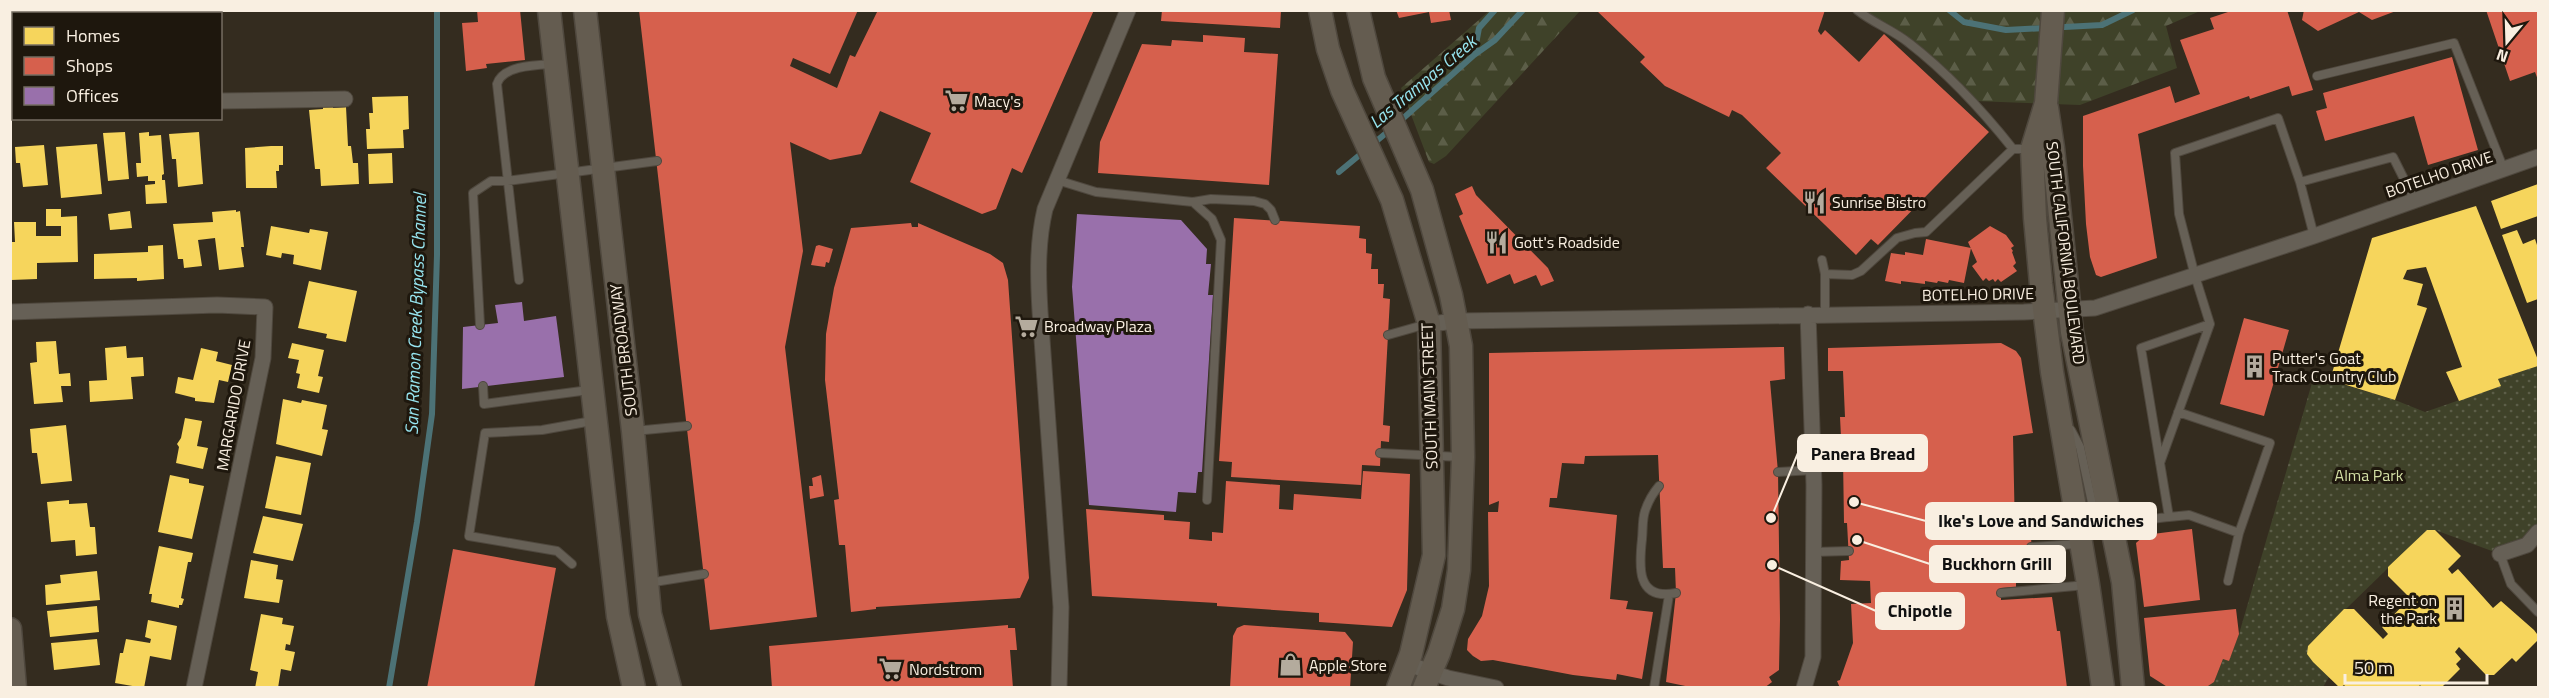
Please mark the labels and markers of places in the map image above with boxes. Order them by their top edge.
supermarket icon: Macy's [943,88,969,114]
place label: Macy's [974,89,1021,113]
restaurant icon: Sunrise Bistro [1801,189,1827,215]
place label: Sunrise Bistro [1832,190,1926,214]
restaurant icon: Gott's Roadside [1483,229,1509,255]
place label: Gott's Roadside [1514,230,1620,254]
supermarket icon: Broadway Plaza [1013,313,1039,339]
place label: Broadway Plaza [1044,314,1152,338]
place label: Putter's Goat Track Country Club [2272,346,2397,388]
building icon: Putter's Goat Track Country Club [2241,354,2267,380]
callout: Panera Bread [1798,435,1927,471]
callout: Ike's Love and Sandwiches [1926,503,2156,539]
callout: Buckhorn Grill [1930,546,2065,582]
place label: Regent on the Park [2368,588,2437,630]
callout: Chipotle [1876,593,1964,629]
building icon: Regent on the Park [2442,596,2468,622]
shop icon: Apple Store [1278,652,1304,678]
place label: Apple Store [1309,653,1387,677]
supermarket icon: Nordstrom [878,656,904,682]
place label: Nordstrom [909,657,982,681]

